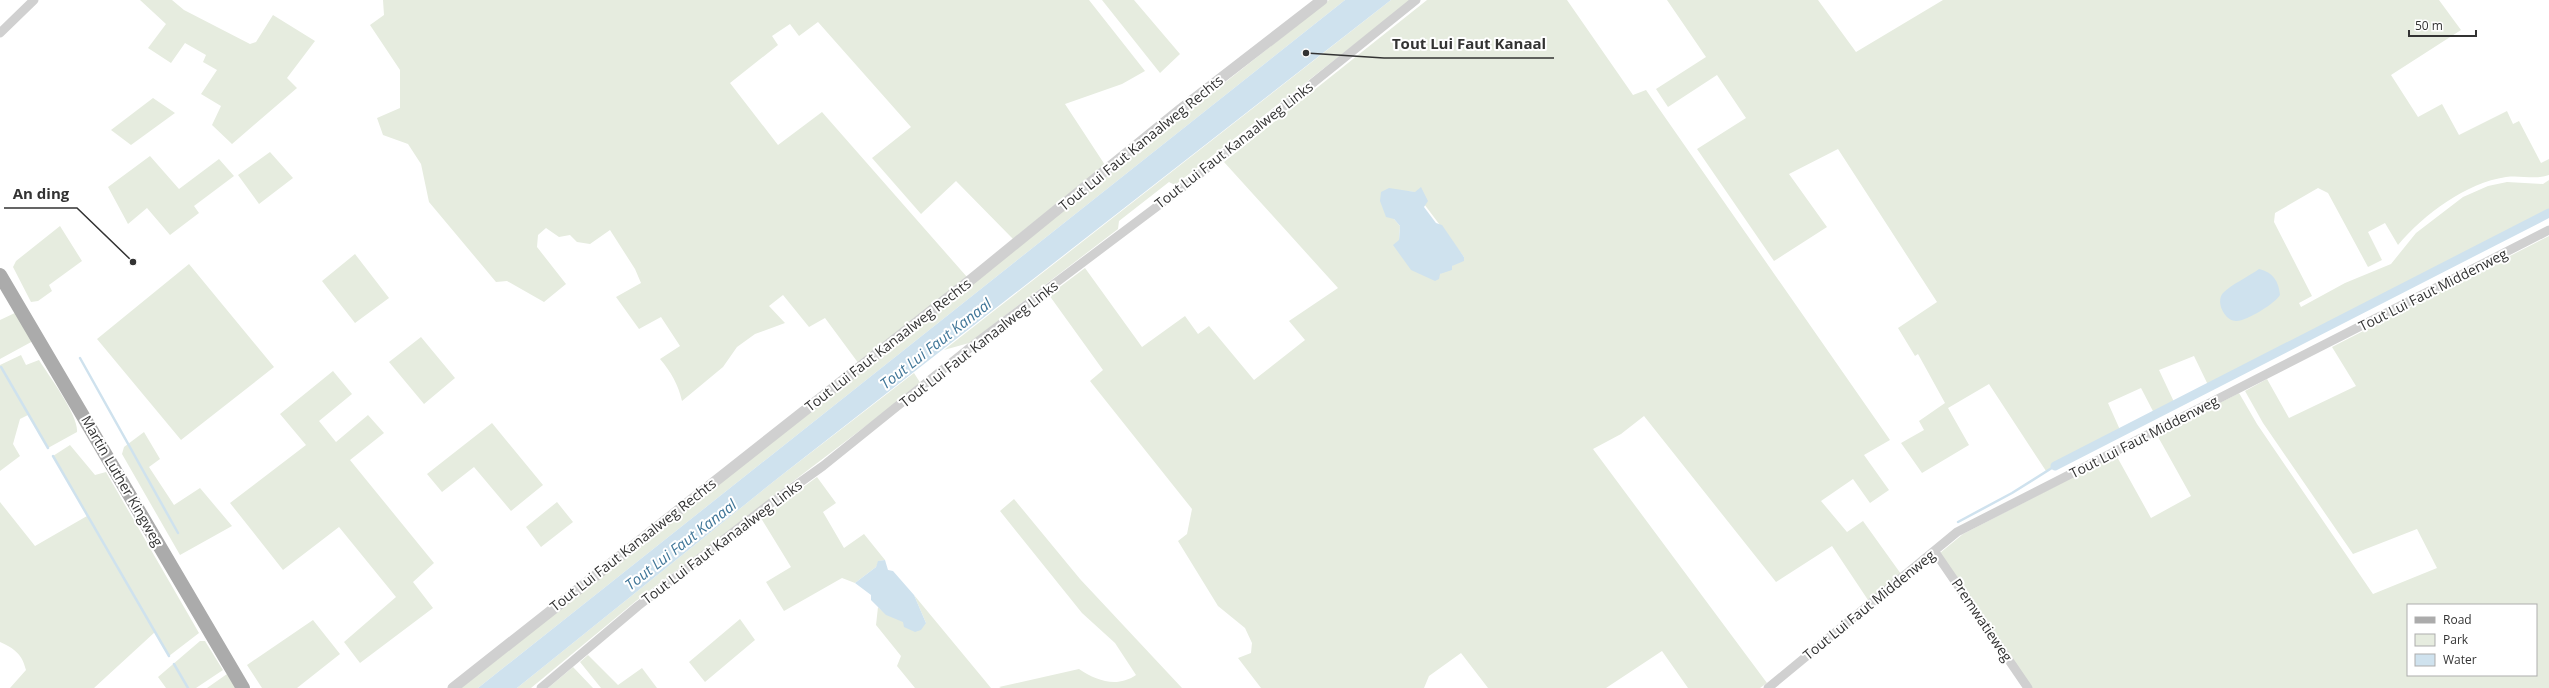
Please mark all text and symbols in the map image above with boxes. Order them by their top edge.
scale bar [2409,12,2476,38]
text: 50 m [2415,17,2443,34]
callout: Tout Lui Faut Kanaal [1384,31,1554,58]
text: Tout Lui Faut Kanaal [1392,33,1546,53]
street label: Tout Lui Faut Kanaalweg Rechts [1055,70,1227,215]
street label: Tout Lui Faut Kanaalweg Links [1151,77,1317,212]
callout: An ding [4,181,77,208]
text: An ding [13,183,70,203]
street label: Tout Lui Faut Middenweg [2355,244,2511,335]
street label: Tout Lui Faut Kanaalweg Rechts [801,273,975,416]
street label: Tout Lui Faut Kanaalweg Links [896,276,1062,411]
water label: Tout Lui Faut Kanaal [876,293,996,393]
street label: Tout Lui Faut Middenweg [2066,391,2222,482]
street label: Martin Luther Kingweg [77,412,168,550]
street label: Tout Lui Faut Kanaalweg Rechts [546,473,720,616]
street label: Tout Lui Faut Kanaalweg Links [639,476,805,608]
water label: Tout Lui Faut Kanaal [622,496,740,594]
street label: Tout Lui Faut Middenweg [1799,545,1939,664]
street label: Premwatieweg [1948,574,2017,665]
legend [2407,604,2537,676]
text: Road [2443,611,2472,628]
text: Park [2443,631,2469,648]
text: Water [2443,651,2477,668]

